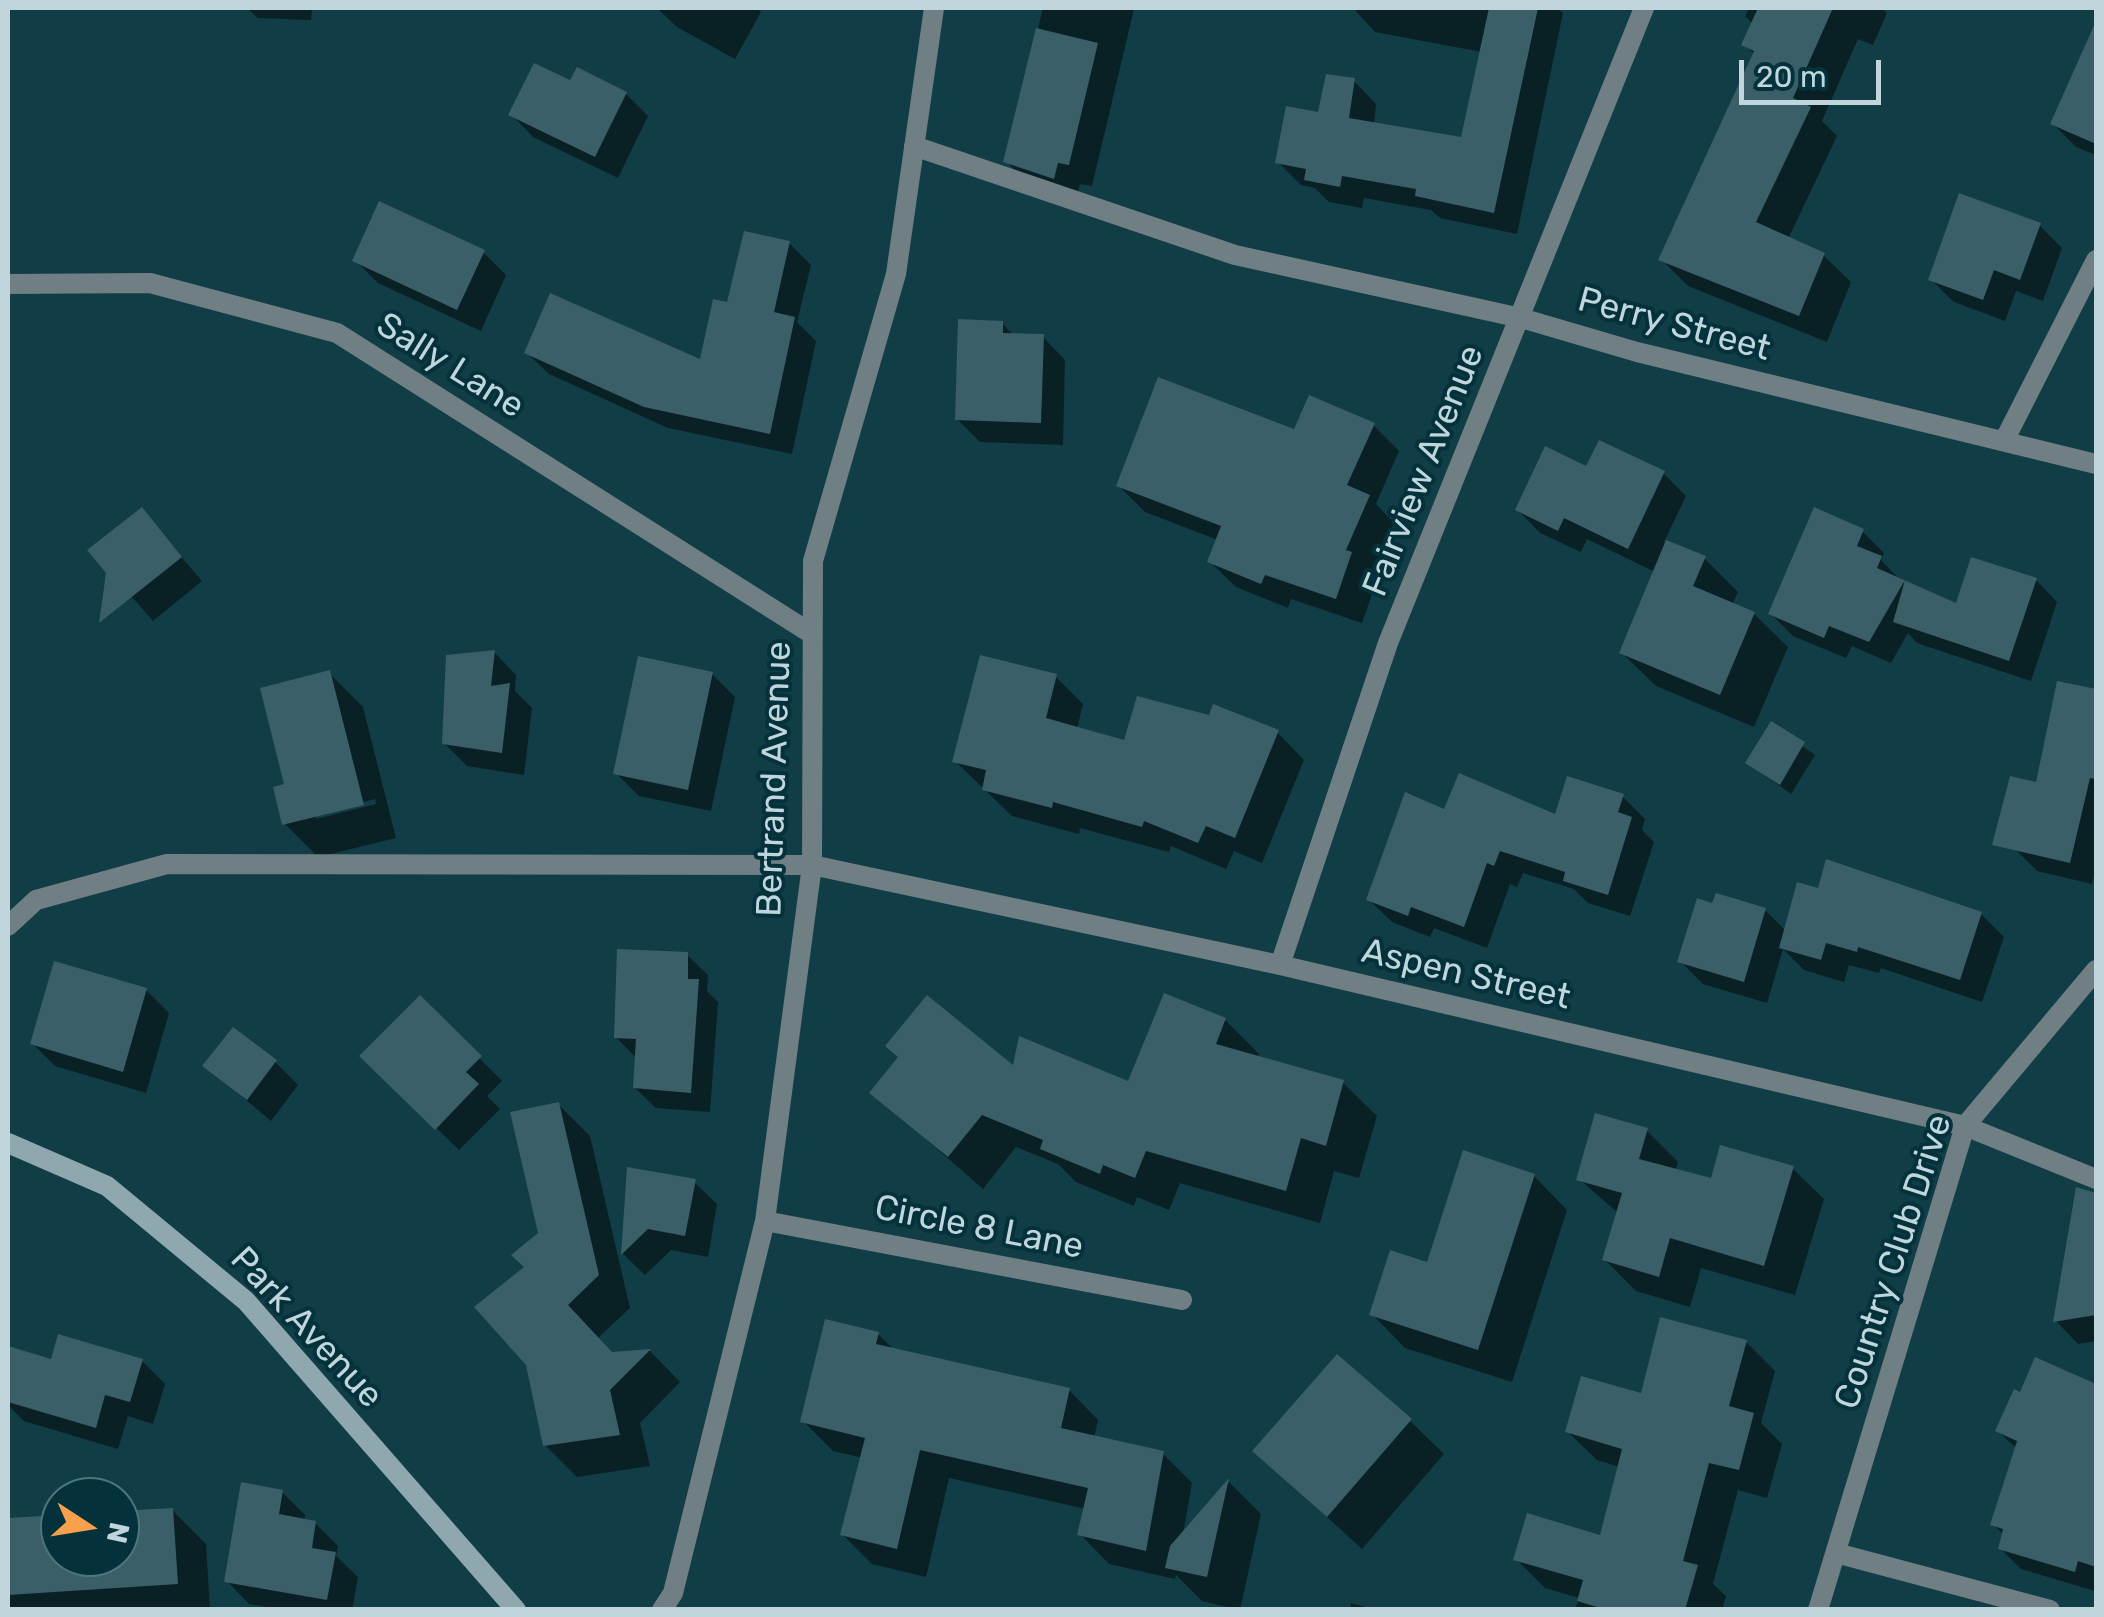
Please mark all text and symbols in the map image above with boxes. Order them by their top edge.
scale bar [1744,40,1886,102]
text: 20 m [1756,59,1827,95]
street label: Perry Street [1573,279,1775,371]
street label: Sally Lane [369,304,531,428]
street label: Fairview Avenue [1355,339,1493,603]
street label: Bertrand Avenue [749,641,801,917]
street label: Aspen Street [1358,931,1574,1019]
street label: Country Club Drive [1827,1110,1961,1414]
street label: Circle 8 Lane [871,1187,1087,1269]
street label: Park Avenue [221,1239,391,1417]
north arrow [40,1477,140,1577]
text: N [100,1520,136,1546]

